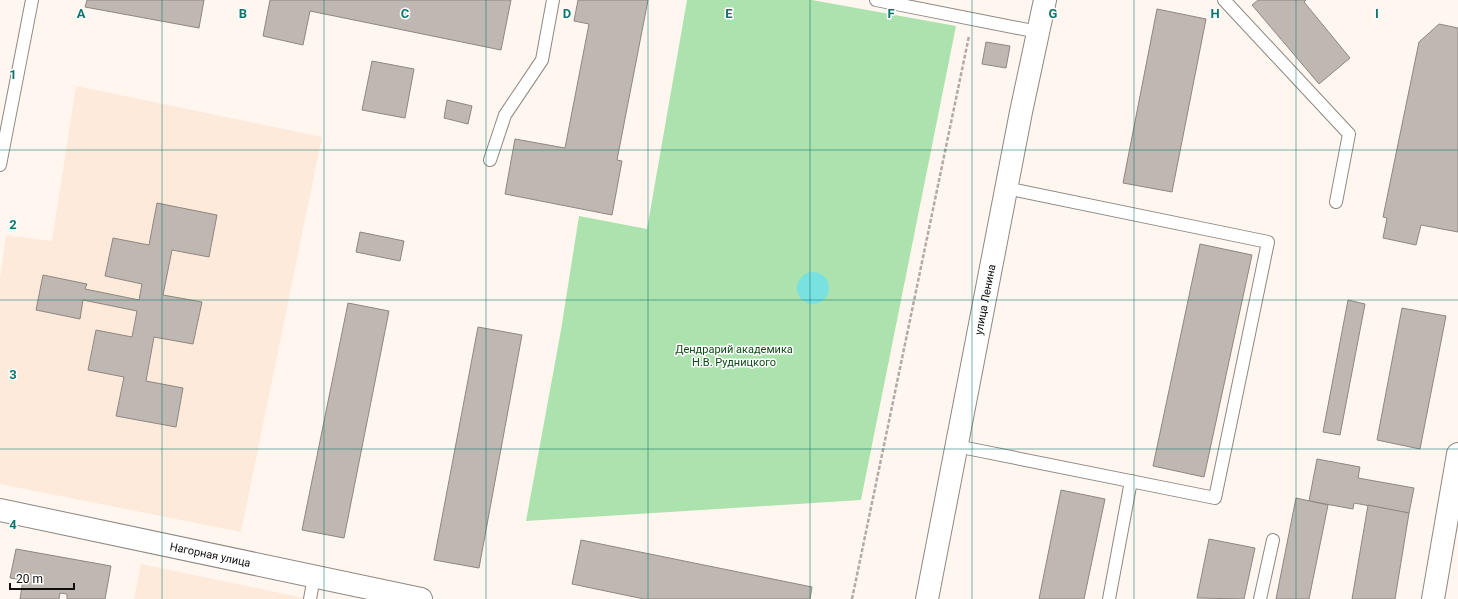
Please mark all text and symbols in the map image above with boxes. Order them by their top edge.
text: A [77,6,86,21]
text: B [239,6,247,21]
text: C [401,6,410,21]
text: D [563,6,571,21]
text: E [725,6,733,21]
text: F [887,6,895,21]
text: G [1049,6,1058,21]
text: H [1210,6,1220,21]
text: I [1375,6,1379,21]
text: 1 [9,67,17,82]
text: 2 [9,217,17,232]
street label: улица Ленина [972,263,998,336]
park label: Дендрарий академика Н.В. Рудницкого [675,343,793,369]
text: 3 [9,367,17,382]
text: 4 [9,517,17,532]
street label: Нагорная улица [169,540,252,569]
scale bar [10,565,74,591]
text: 20 m [16,572,43,586]

